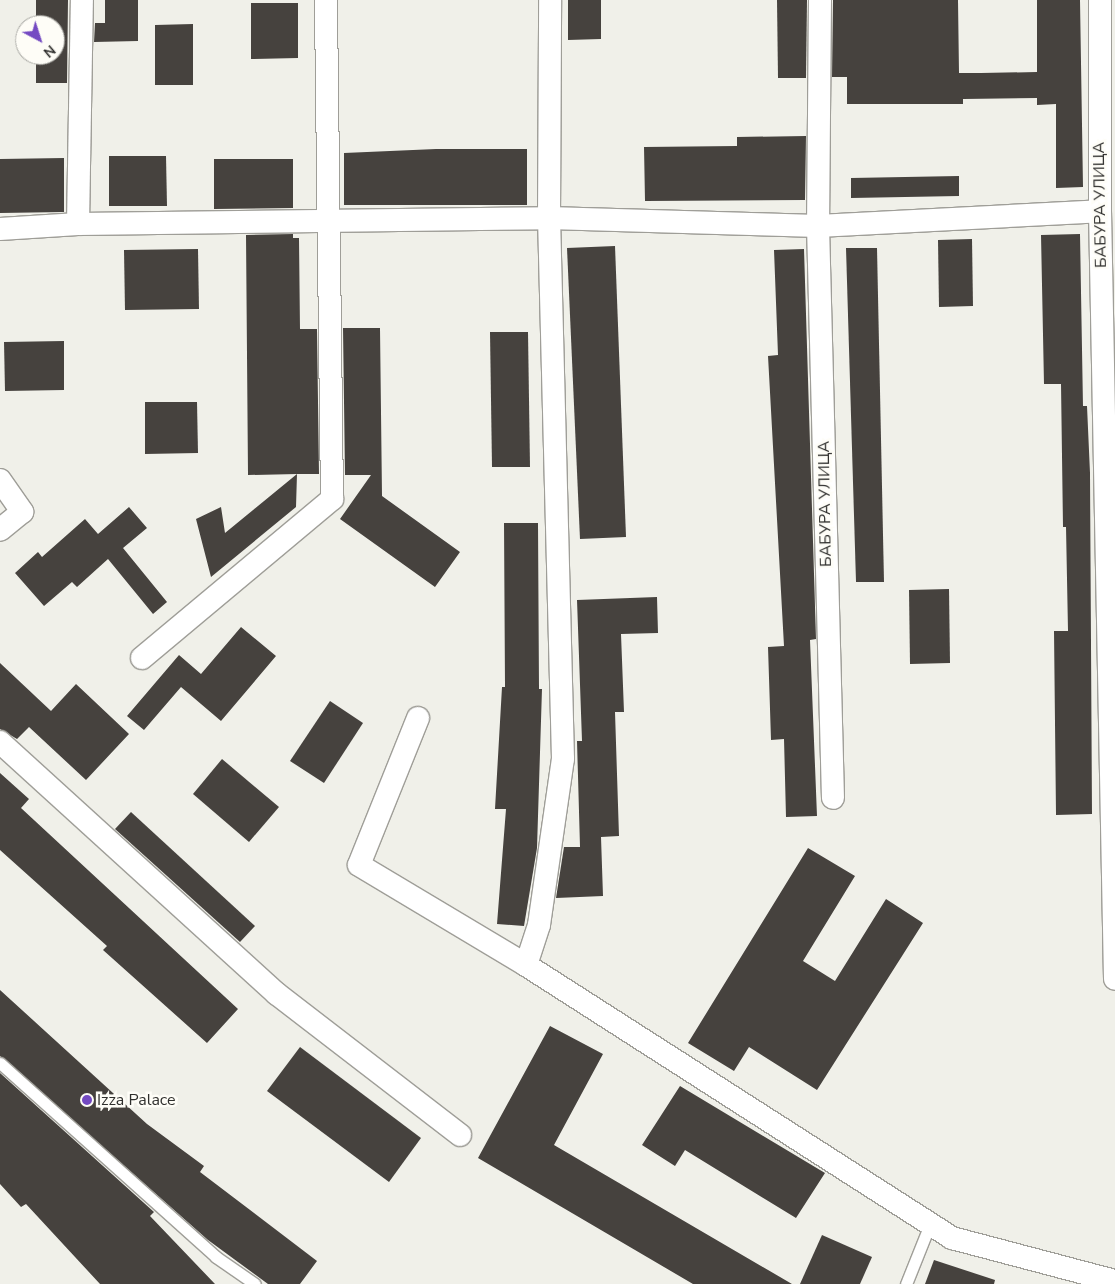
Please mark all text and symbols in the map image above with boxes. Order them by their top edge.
north arrow [15,15,65,65]
text: N [39,40,59,62]
street label: БАБУРА УЛИЦА [1089,142,1111,268]
street label: БАБУРА УЛИЦА [814,441,836,567]
place label: Izza Palace [97,1090,176,1110]
marker: Izza Palace [81,1094,93,1106]

